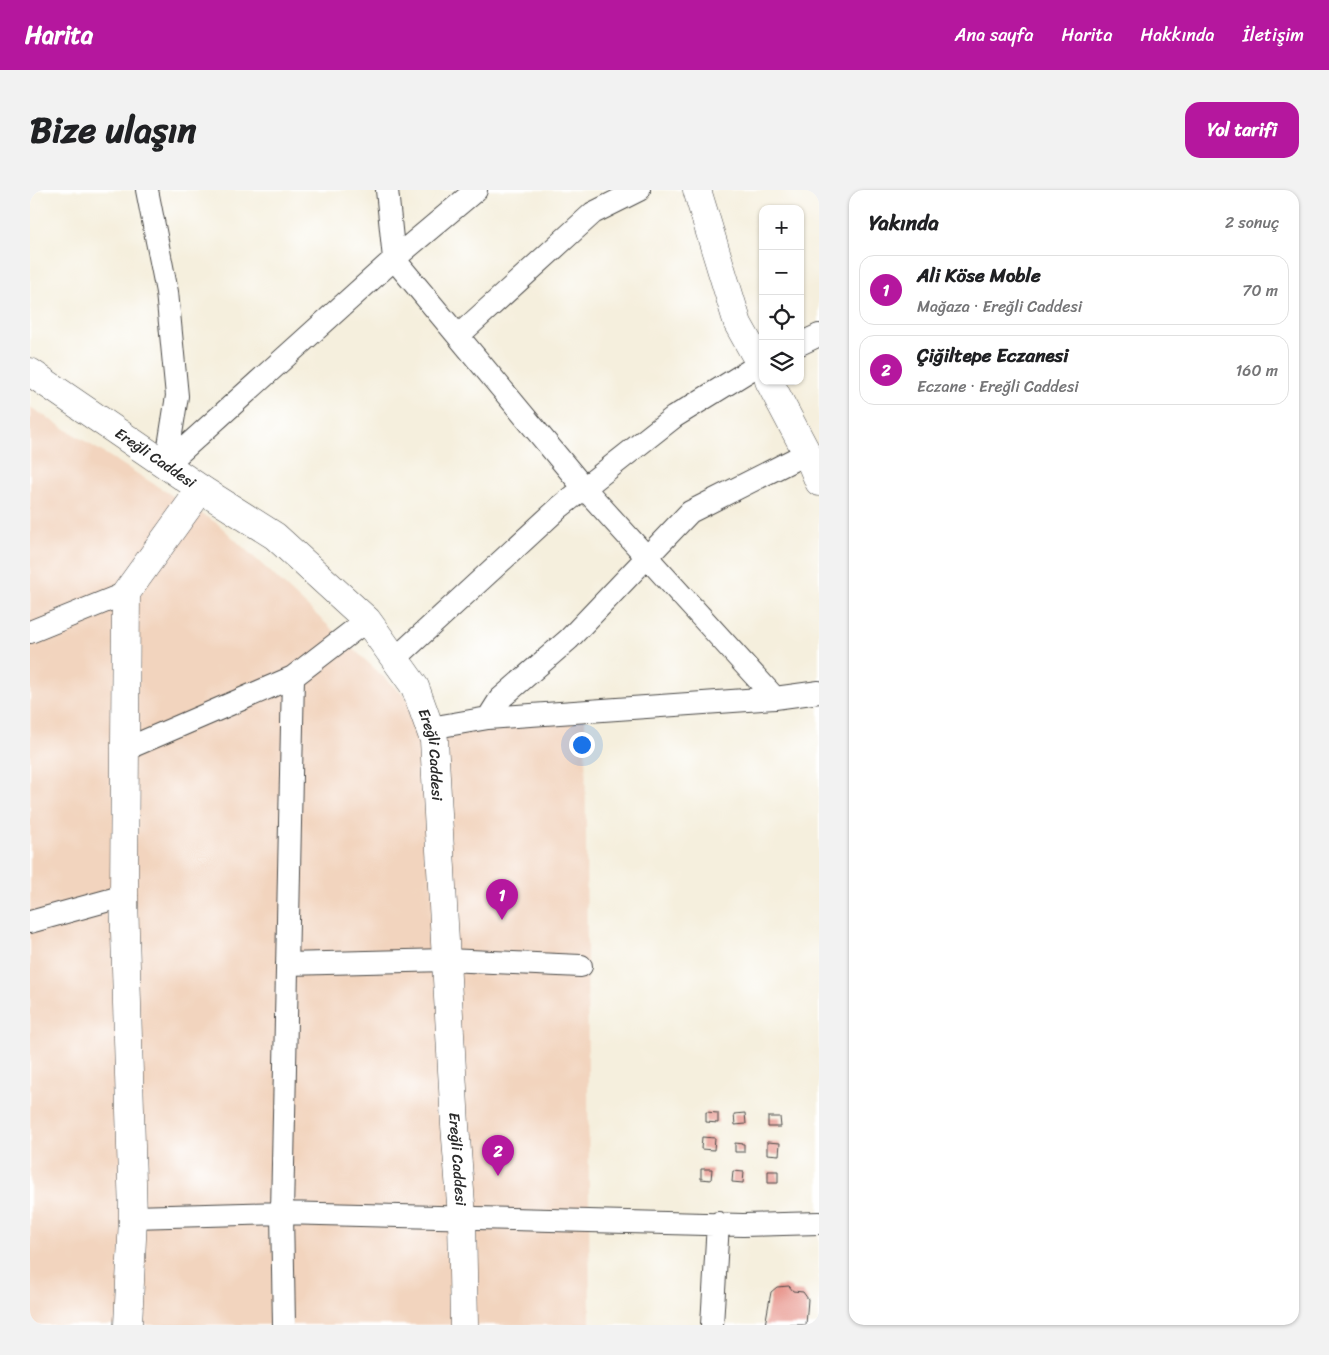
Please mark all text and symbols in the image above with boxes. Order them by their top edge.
text: Harita [25,14,93,56]
text: Ana sayfa [955,19,1033,51]
text: Harita [1061,19,1112,51]
text: Hakkında [1140,19,1215,51]
text: İletişim [1243,19,1304,51]
text: Bize ulaşın [30,99,196,161]
button: Yol tarifi [1185,102,1299,158]
text: Yakında [869,204,939,242]
map controls [759,205,804,385]
button: + [759,205,804,250]
text: 2 sonuç [1225,208,1279,237]
button: − [759,250,804,295]
text: Ali Köse Moble [917,259,1041,292]
text: 1 [883,276,889,305]
text: 70 m [1242,276,1278,305]
text: Mağaza · Ereğli Caddesi [917,292,1082,321]
button: locate [759,295,804,340]
text: Çiğiltepe Eczanesi [917,339,1069,372]
button: layers [759,340,804,385]
text: 2 [881,356,891,385]
text: 160 m [1235,356,1278,385]
text: Eczane · Ereğli Caddesi [917,372,1079,401]
street label: Ereğli Caddesi [109,421,202,495]
street label: Ereğli Caddesi [411,705,450,802]
your location [569,732,595,758]
pin: 1 [486,879,518,920]
street label: Ereğli Caddesi [441,1112,474,1208]
pin: 2 [482,1135,514,1176]

